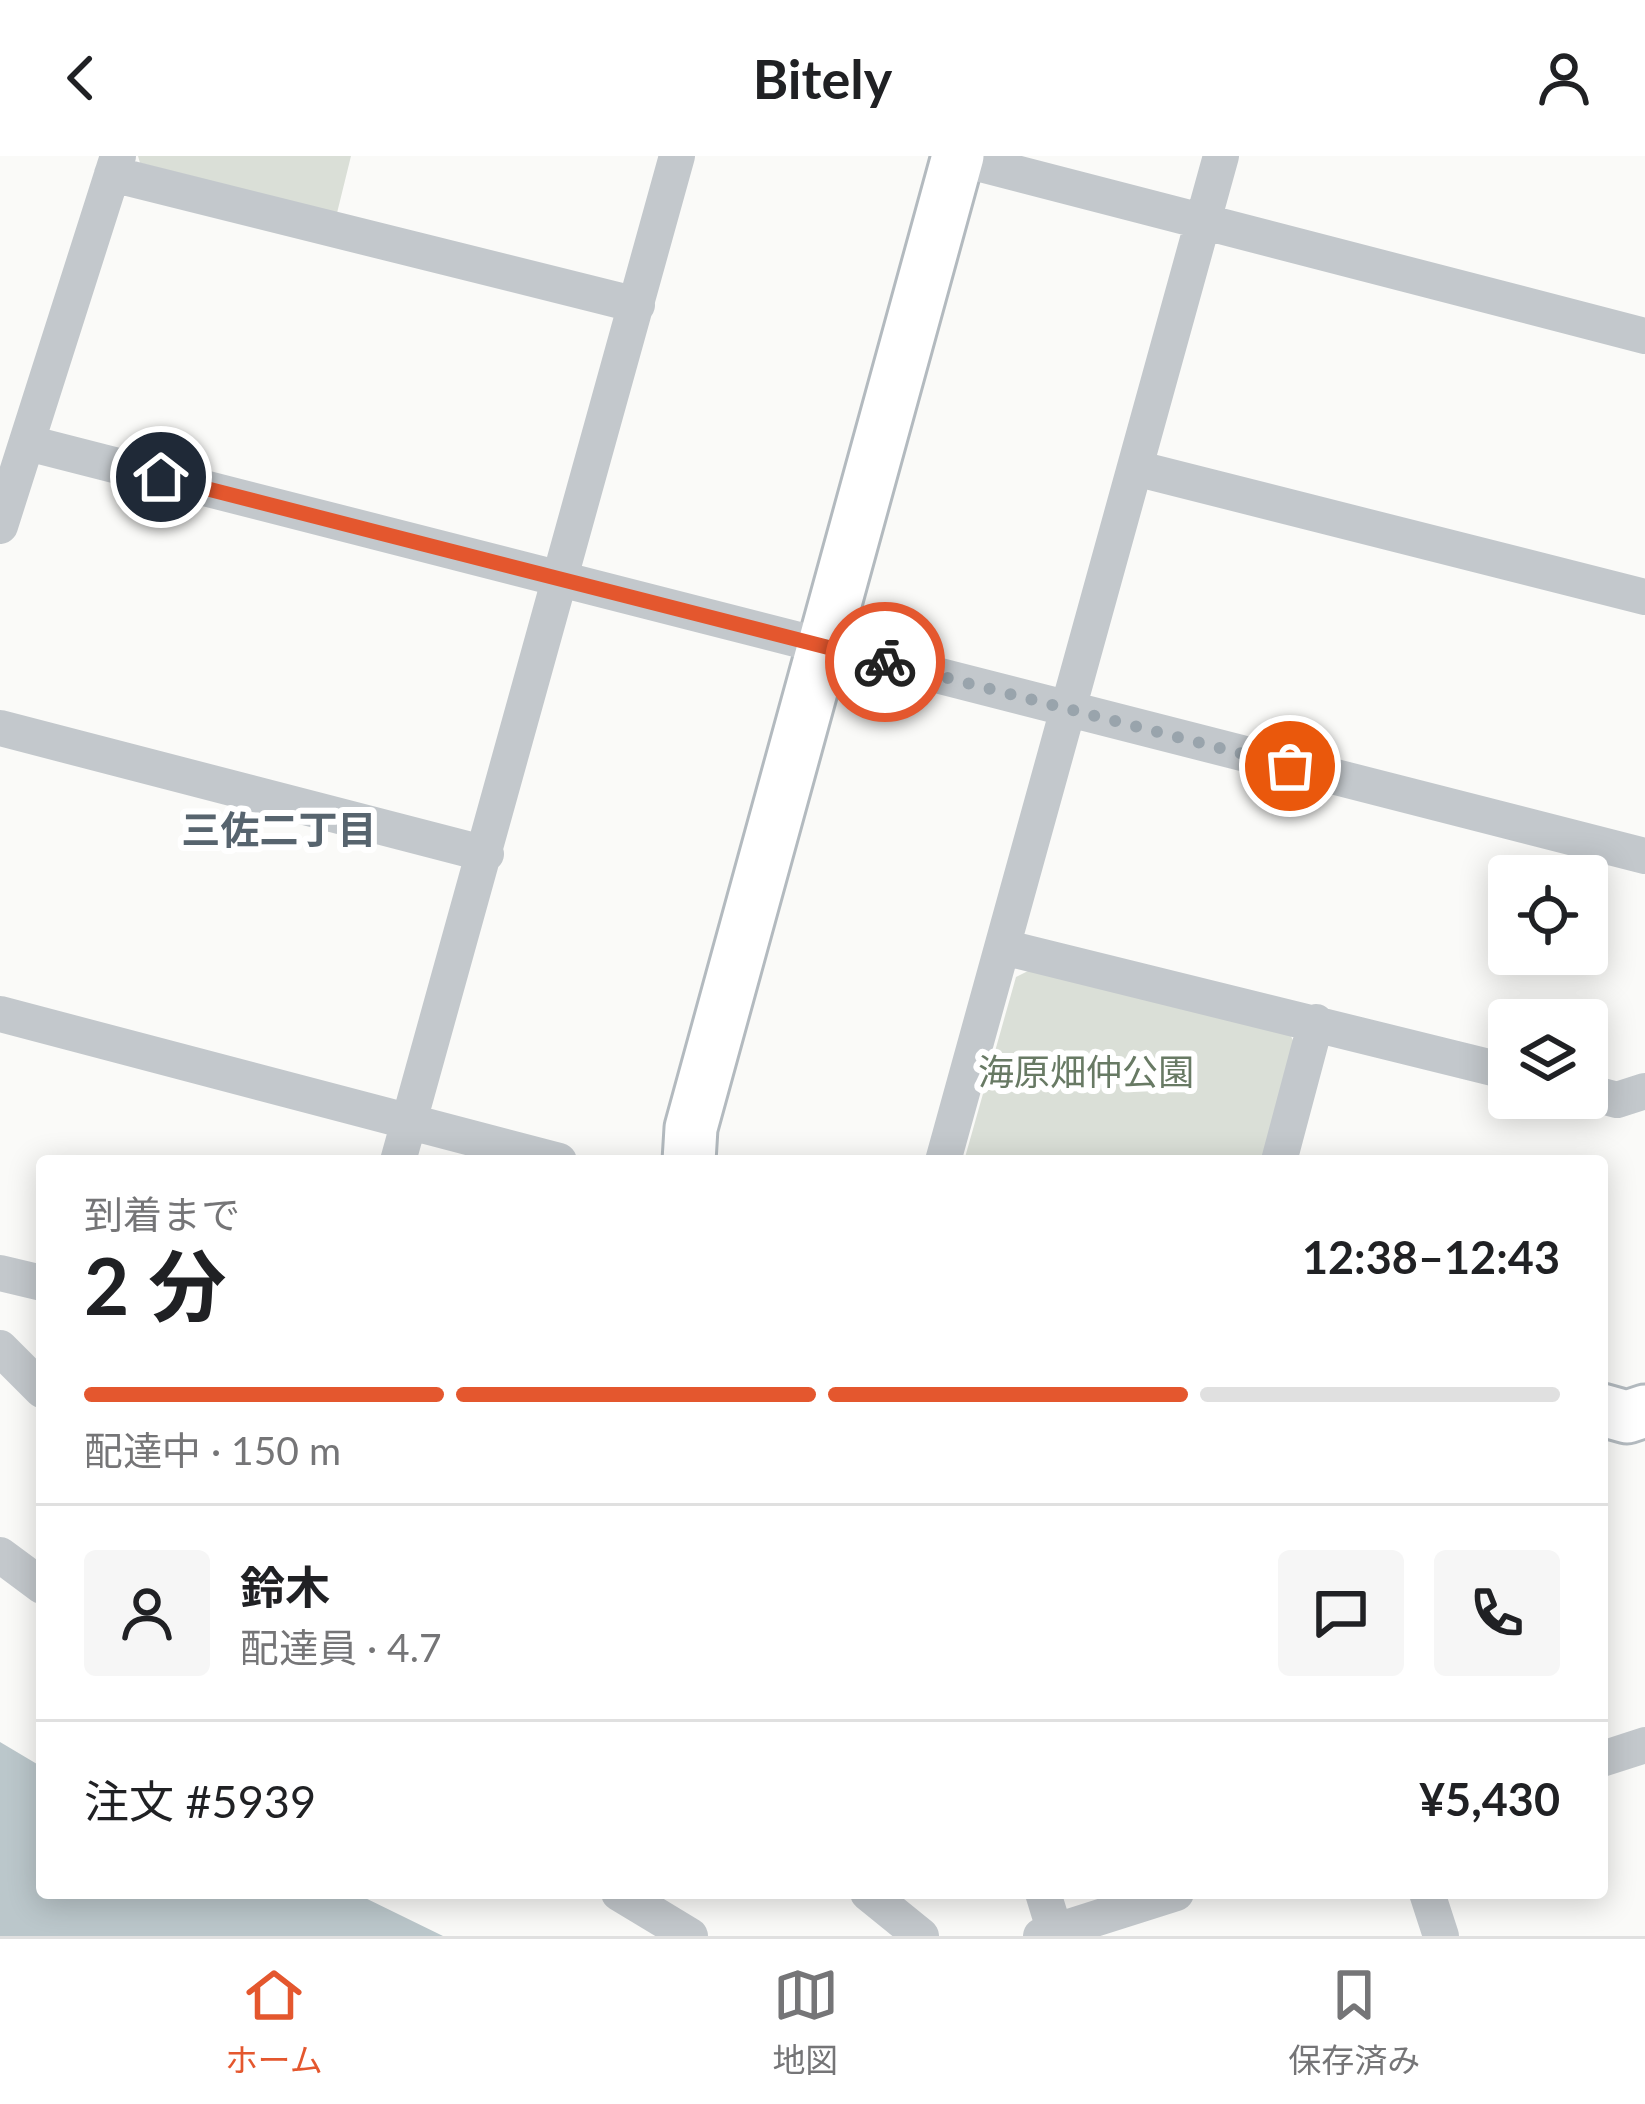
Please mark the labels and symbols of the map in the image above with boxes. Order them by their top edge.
pin [110,426,212,528]
courier [825,602,945,722]
pin [1239,715,1341,817]
district label: 三佐二丁目 [181,806,377,852]
park label: 海原畑仲公園 [978,1049,1194,1093]

